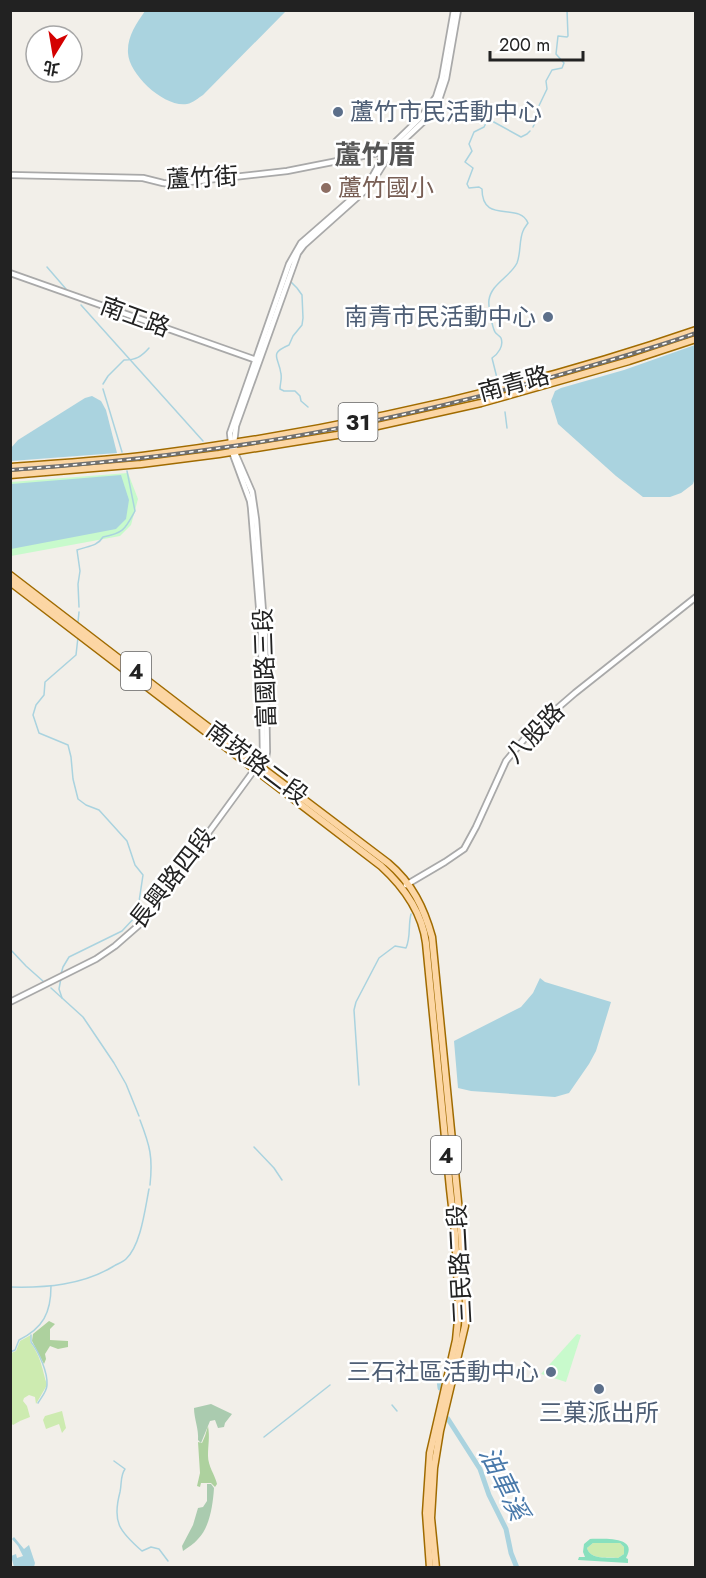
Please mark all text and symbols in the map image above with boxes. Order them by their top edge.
north arrow [24,24,84,84]
scale bar [490,24,583,62]
text: 200 m [499,32,550,58]
text: 北 [41,55,61,81]
place label: 蘆竹市民活動中心 [350,94,542,129]
marker: 蘆竹市民活動中心 [331,105,345,119]
district label: 蘆竹厝 [335,135,416,174]
street label: 蘆竹街 [165,158,239,197]
place label: 蘆竹國小 [338,170,434,205]
marker: 蘆竹國小 [319,181,333,195]
street label: 南工路 [95,288,175,345]
place label: 南青市民活動中心 [344,299,536,334]
marker: 南青市民活動中心 [541,310,555,324]
street label: 南青路 [475,357,553,410]
road number: 31 [338,403,378,441]
street label: 富國路三段 [245,607,284,729]
road number: 4 [121,652,151,690]
street label: 八股路 [497,695,572,771]
street label: 南崁路二段 [199,713,316,813]
street label: 長興路四段 [121,820,222,936]
road number: 4 [431,1136,461,1174]
street label: 三民路二段 [439,1203,480,1325]
place label: 三石社區活動中心 [347,1354,539,1389]
marker: 三石社區活動中心 [544,1365,558,1379]
marker: 三菓派出所 [592,1382,606,1396]
place label: 三菓派出所 [539,1395,659,1430]
water label: 油車溪 [470,1440,540,1530]

